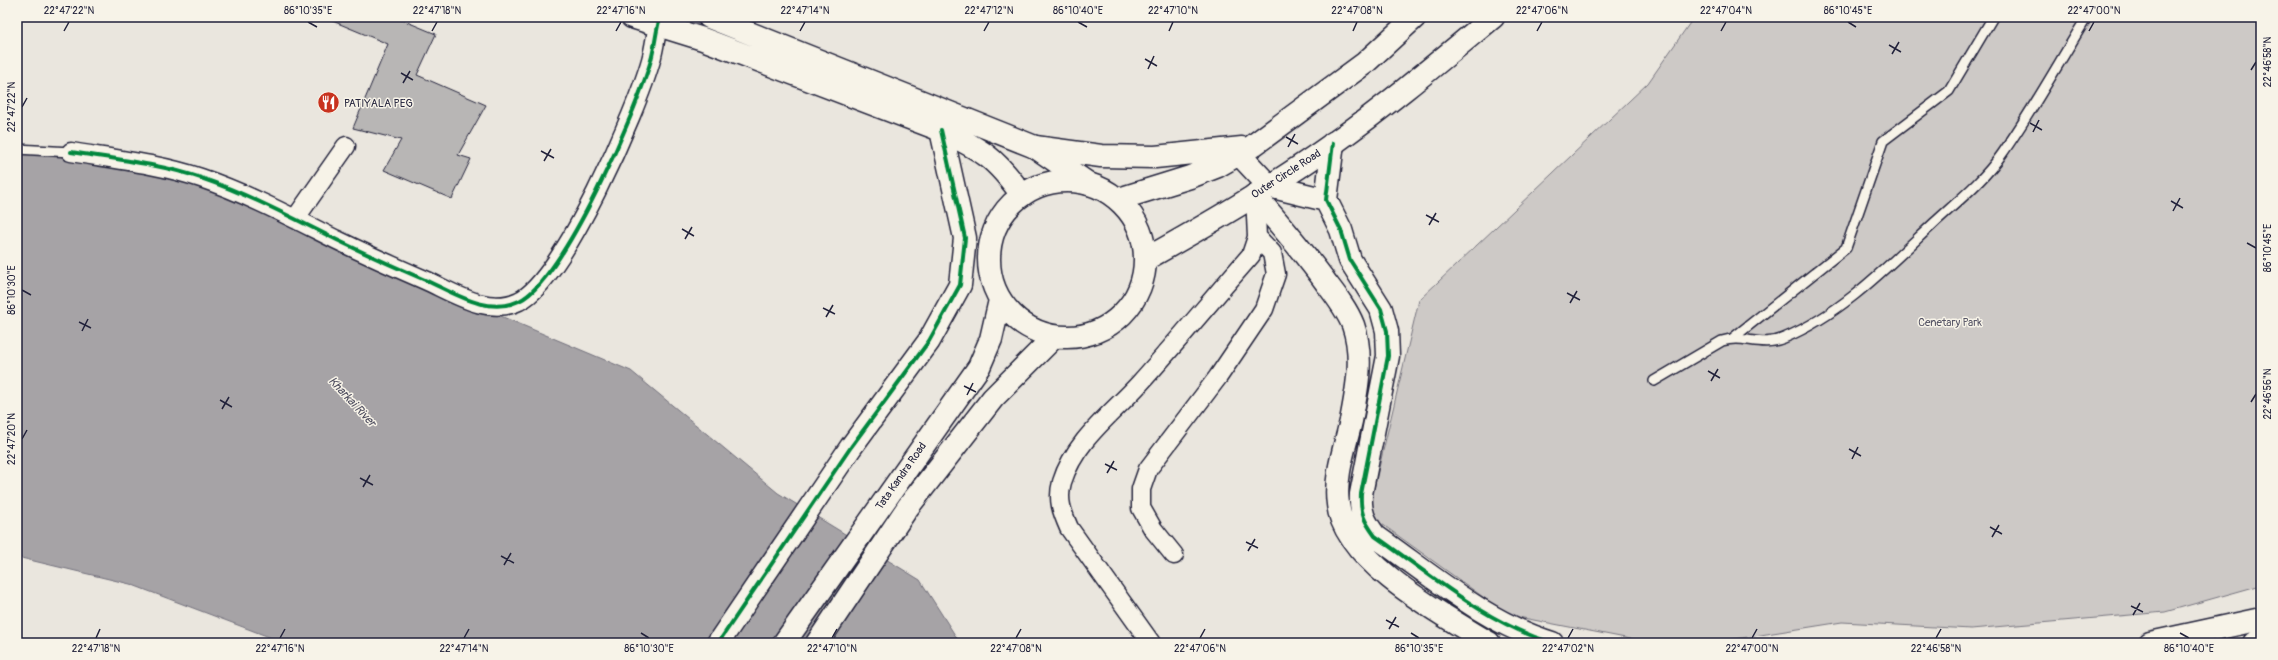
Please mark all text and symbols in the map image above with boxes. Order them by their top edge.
text: 22°47'22"N [44,5,95,17]
text: 86°10'35"E [284,5,332,17]
text: 22°47'18"N [413,5,461,17]
text: 22°47'16"N [596,5,646,17]
text: 22°47'14"N [780,5,830,17]
text: 22°47'12"N [965,5,1014,17]
text: 86°10'40"E [1053,5,1103,17]
text: 22°47'10"N [1148,5,1198,17]
text: 22°47'08"N [1331,5,1383,17]
text: 22°47'06"N [1516,5,1568,17]
text: 22°47'04"N [1700,5,1752,17]
text: 86°10'45"E [1824,5,1872,17]
text: 22°47'00"N [2067,5,2121,17]
text: 22°46'58"N [2262,37,2274,87]
text: 22°47'22"N [6,81,18,132]
restaurant icon: PATIYALA PEG [315,90,341,116]
place label: PATIYALA PEG [344,97,413,110]
street label: Outer Circle Road [1249,147,1323,201]
text: 86°10'45"E [2262,224,2274,272]
text: 86°10'30"E [6,265,18,315]
park label: Cenetary Park [1918,316,1982,329]
text: 22°46'56"N [2262,368,2274,420]
water label: Kharkai River [325,374,380,431]
text: 22°47'20"N [6,413,18,465]
street label: Tata Kandra Road [873,440,929,512]
text: 22°47'18"N [72,643,120,655]
text: 22°47'16"N [255,643,305,655]
text: 22°47'14"N [439,643,489,655]
text: 86°10'30"E [624,643,674,655]
text: 22°47'10"N [807,643,857,655]
text: 22°47'08"N [990,643,1042,655]
text: 22°47'06"N [1174,643,1226,655]
text: 86°10'35"E [1395,643,1443,655]
text: 22°47'02"N [1542,643,1594,655]
text: 22°47'00"N [1725,643,1779,655]
text: 22°46'58"N [1911,643,1961,655]
text: 86°10'40"E [2164,643,2214,655]

